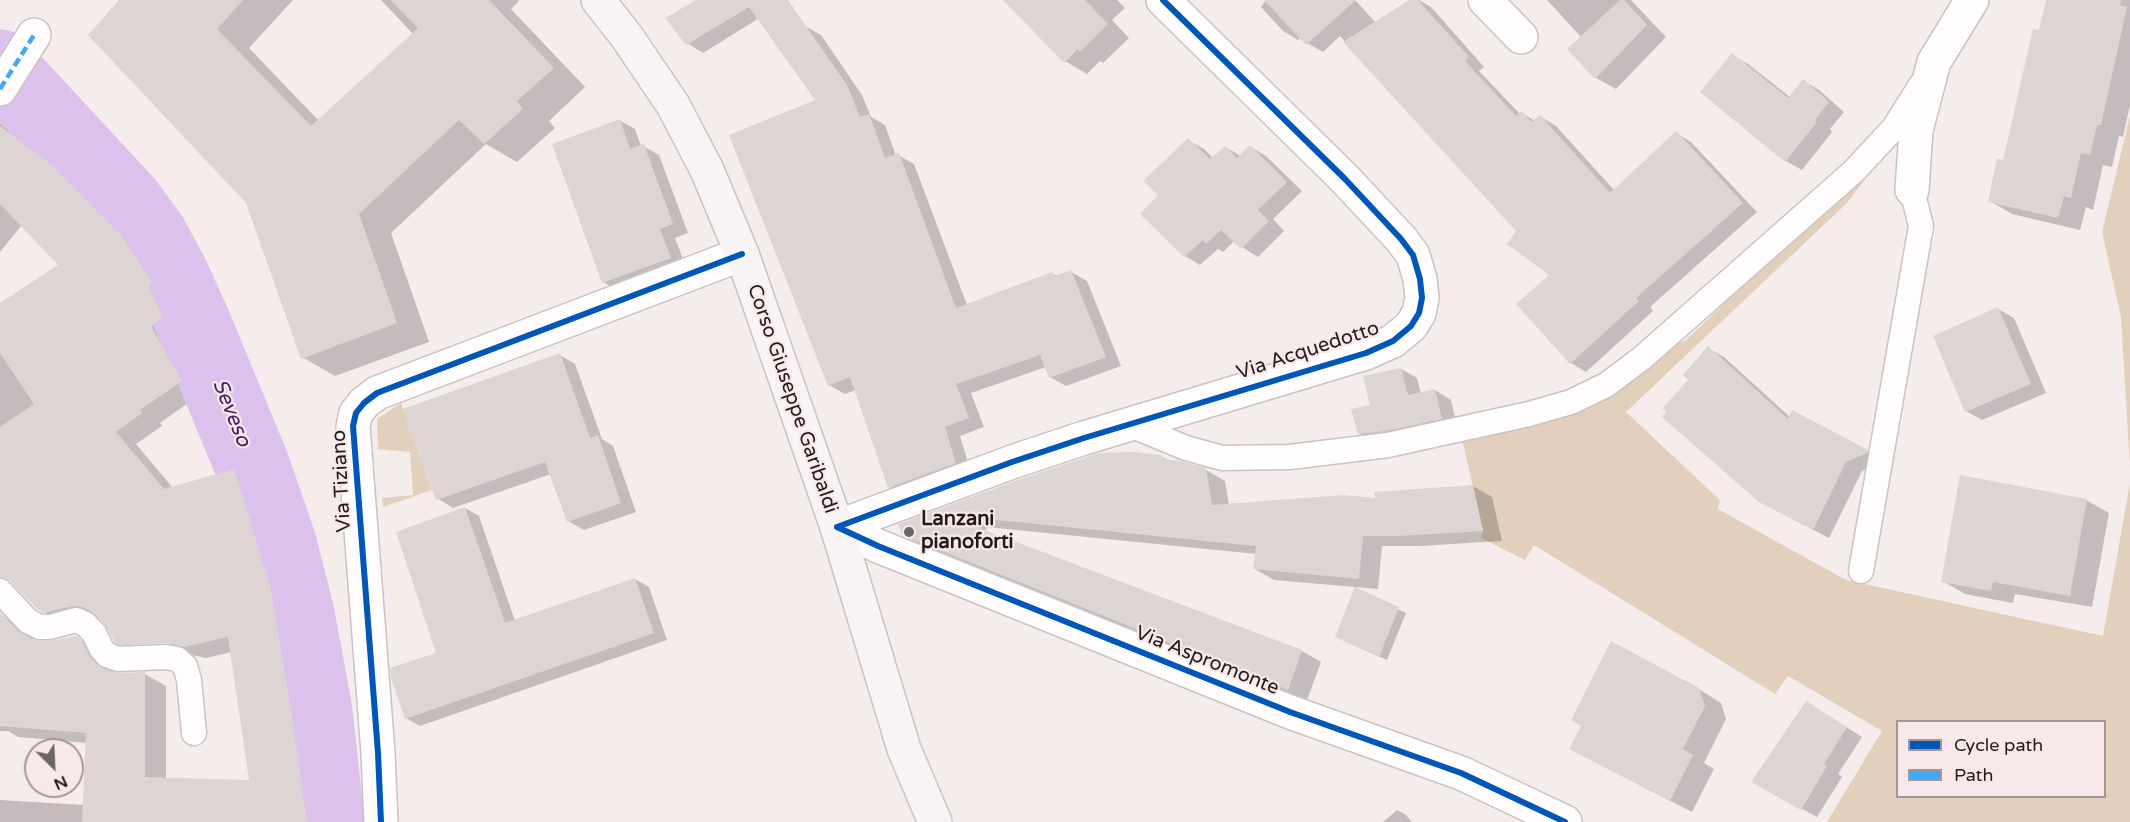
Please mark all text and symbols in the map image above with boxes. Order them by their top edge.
street label: Corso Giuseppe Garibaldi [741,281,843,517]
street label: Via Acquedotto [1234,317,1382,385]
water label: Seveso [206,376,256,450]
street label: Via Tiziano [327,429,357,533]
place label: Lanzani pianoforti [921,508,1014,555]
marker: Lanzani pianoforti [902,525,916,539]
street label: Via Aspromonte [1132,621,1282,701]
legend [1896,720,2106,798]
text: Cycle path [1954,734,2043,756]
north arrow [24,738,84,798]
text: Path [1954,764,1993,786]
text: N [51,771,70,794]

